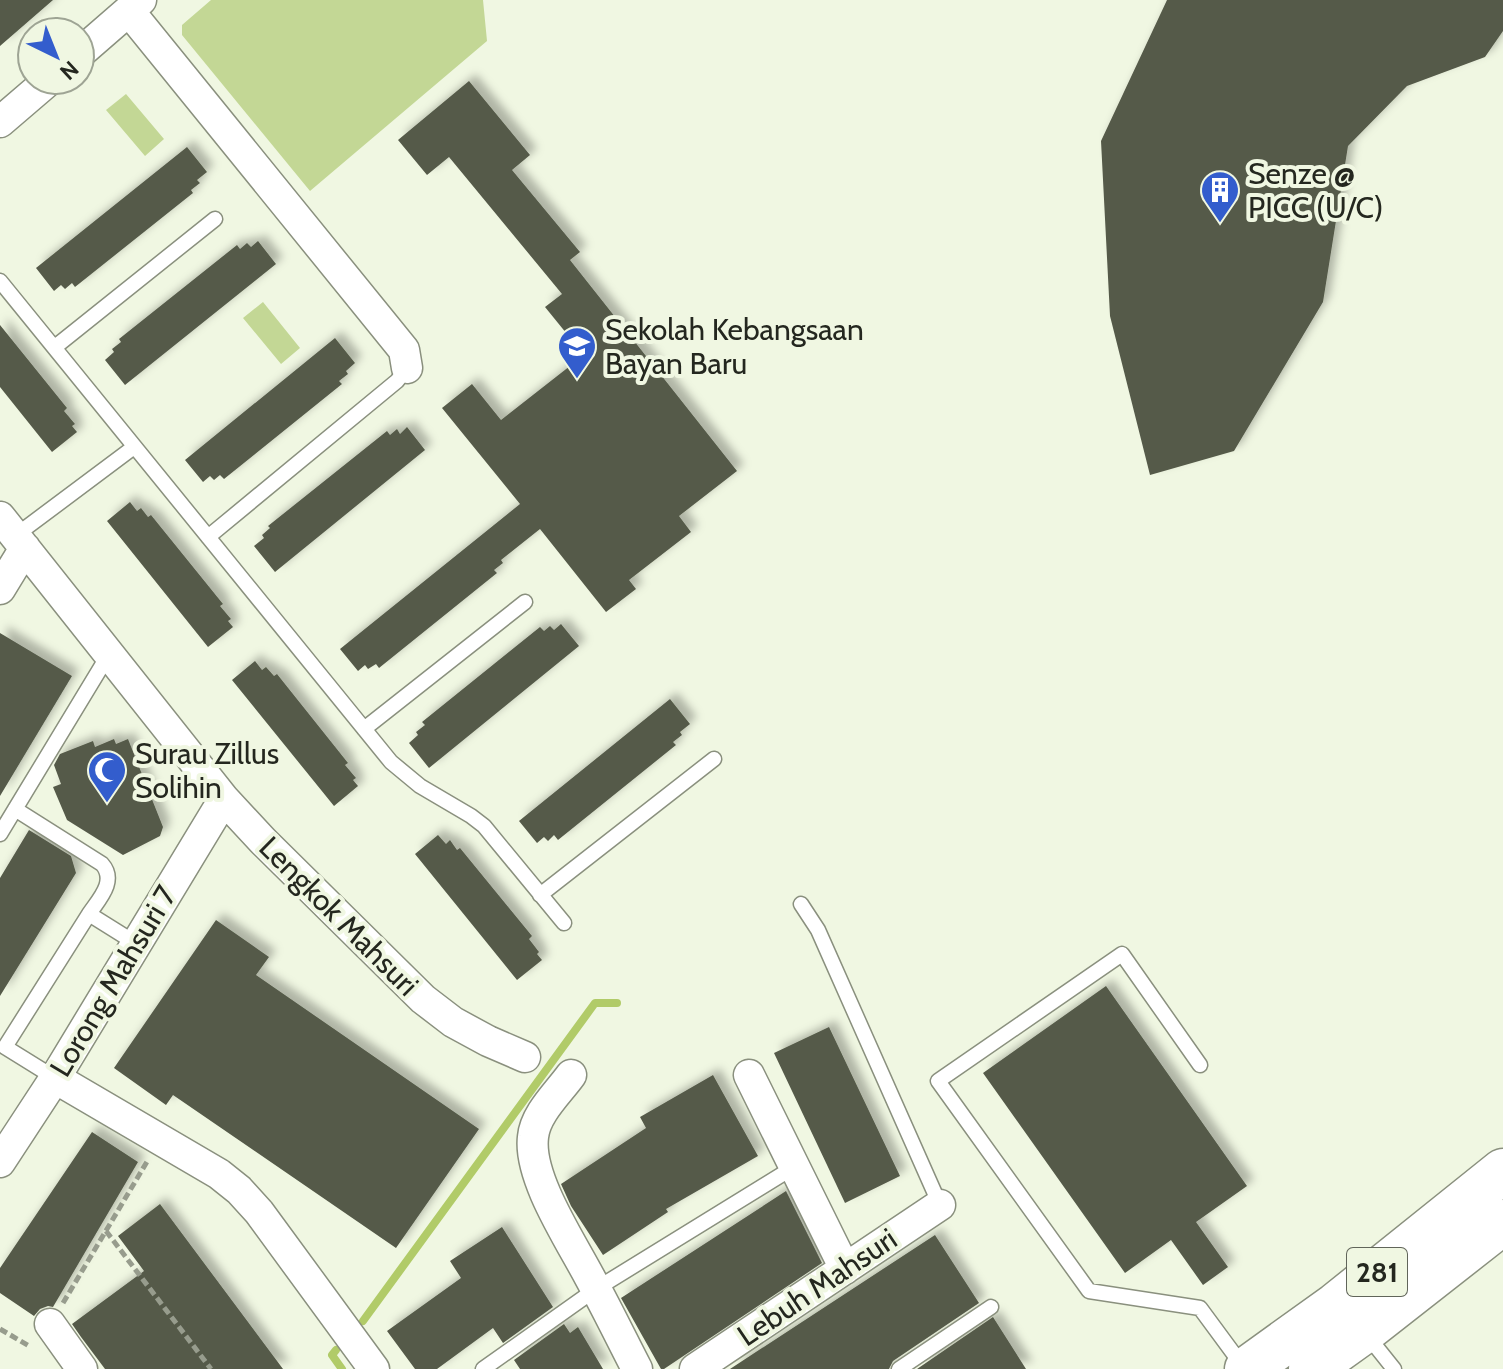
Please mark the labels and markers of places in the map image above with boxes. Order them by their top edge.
place label: Senze @ PICC (U/C) [1248,155,1383,226]
building icon: Senze @ PICC (U/C) [1199,169,1241,224]
place label: Sekolah Kebangsaan Bayan Baru [605,311,864,382]
school or university icon: Sekolah Kebangsaan Bayan Baru [556,325,598,380]
place label: Surau Zillus Solihin [135,735,279,806]
mosque icon: Surau Zillus Solihin [86,749,128,804]

